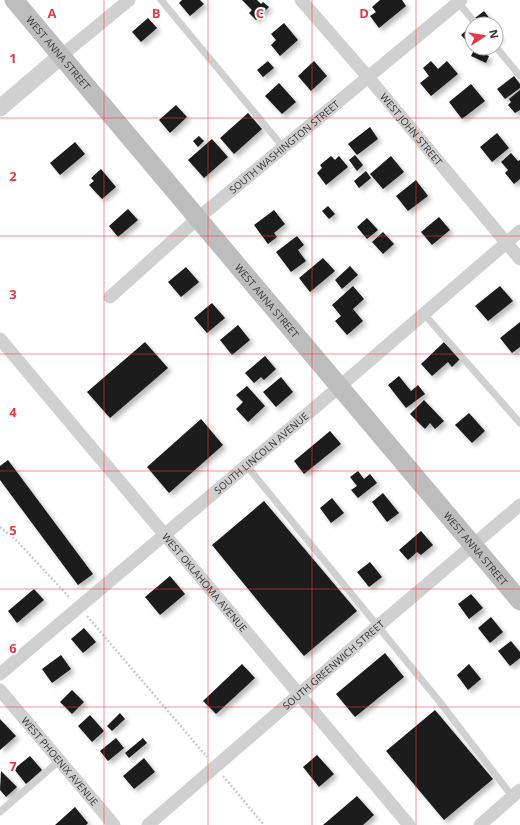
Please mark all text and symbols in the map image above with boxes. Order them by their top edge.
text: B [152,4,161,22]
text: C [256,4,264,22]
text: D [359,4,369,22]
street label: WEST ANNA STREET [24,14,92,92]
north arrow [464,16,504,56]
text: N [486,28,503,40]
text: 1 [9,49,17,67]
street label: WEST JOHN STREET [377,90,446,169]
street label: SOUTH WASHINGTON STREET [226,97,343,197]
text: 2 [9,167,17,185]
street label: WEST ANNA STREET [232,261,303,341]
text: 3 [9,285,17,303]
text: 4 [9,403,17,421]
street label: SOUTH LINCOLN AVENUE [211,409,311,497]
street label: WEST ANNA STREET [441,509,511,589]
text: 5 [9,521,17,539]
street label: WEST OKLAHOMA AVENUE [159,530,250,635]
street label: SOUTH GREENWICH STREET [279,616,387,713]
text: 6 [9,639,17,657]
street label: WEST PHOENIX AVENUE [18,714,102,808]
text: 7 [9,757,17,775]

